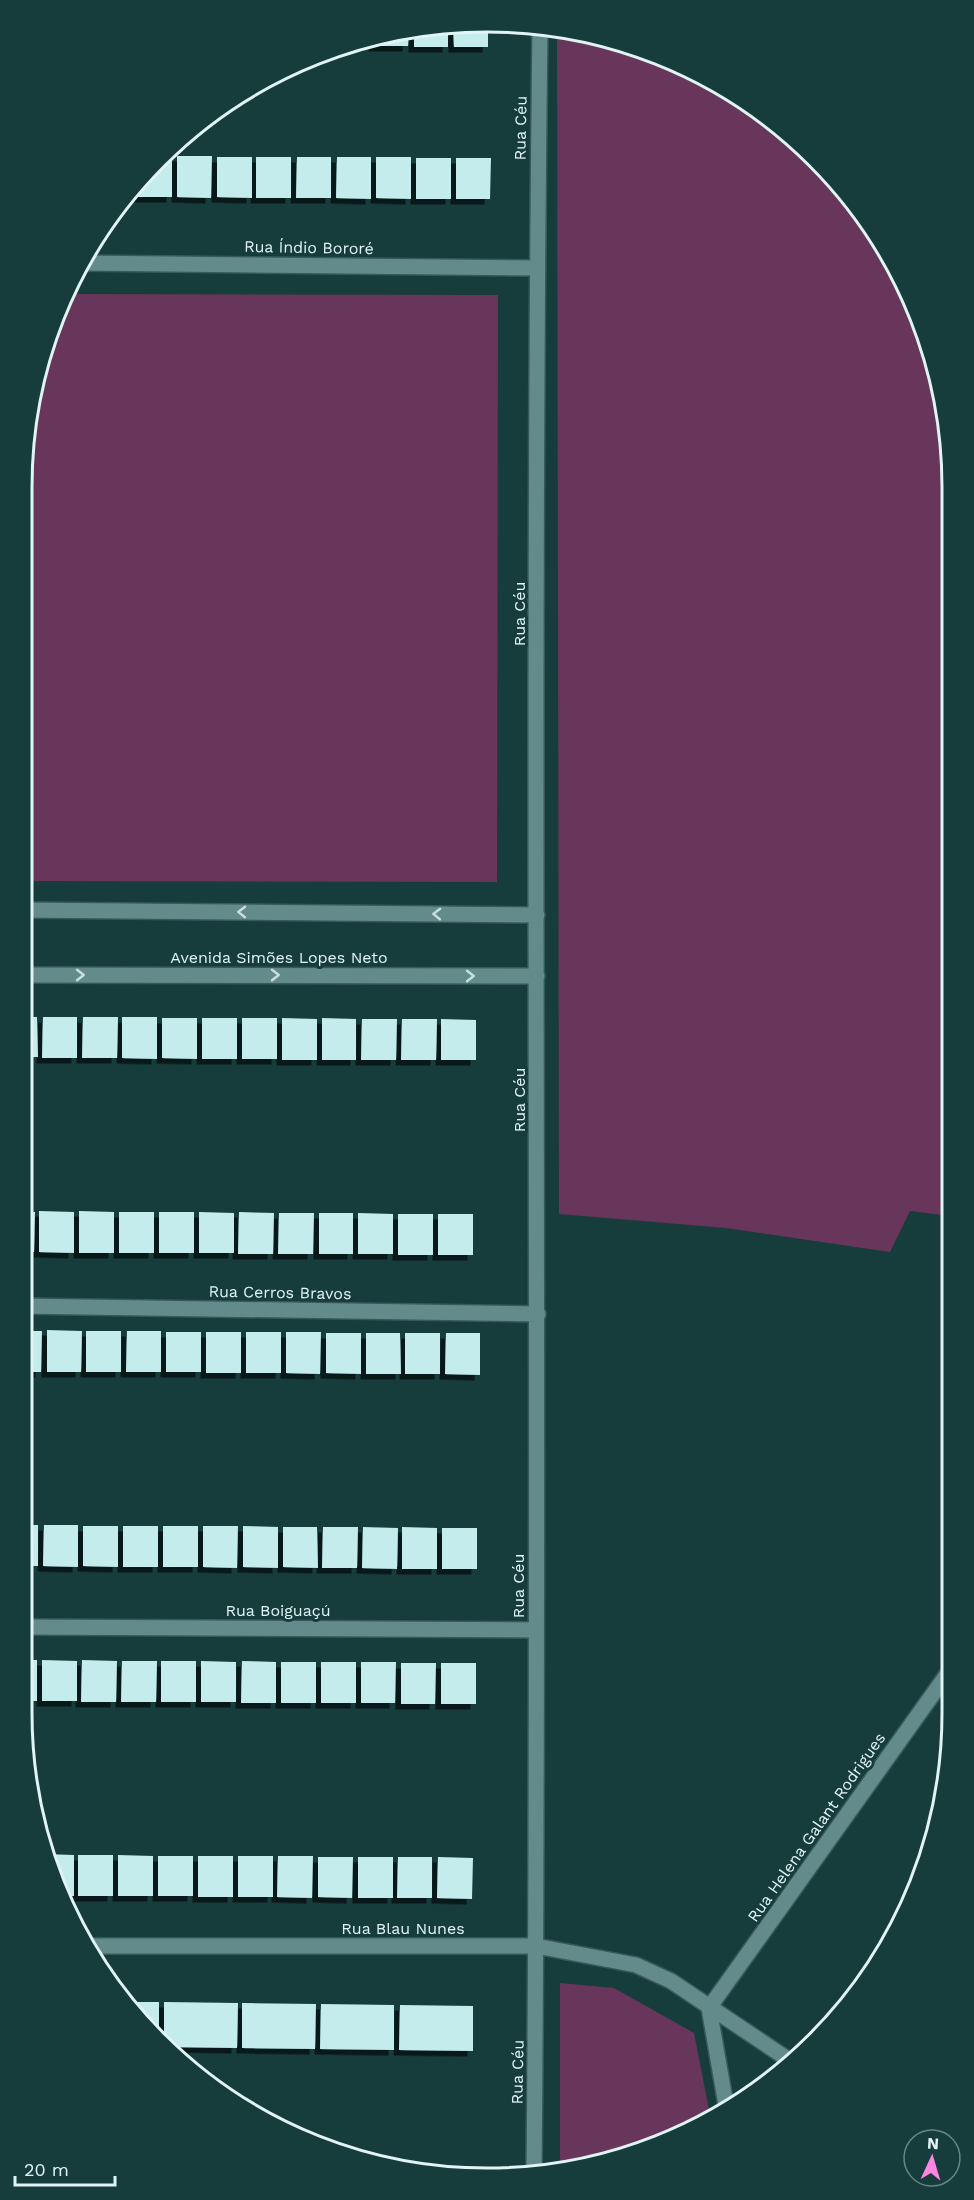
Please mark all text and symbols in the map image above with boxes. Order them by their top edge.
street label: Rua Céu [510,96,531,160]
street label: Rua Índio Bororé [244,237,374,258]
street label: Rua Céu [510,582,529,646]
one-way arrow [237,906,246,918]
one-way arrow [432,908,441,920]
street label: Avenida Simões Lopes Neto [170,948,388,967]
one-way arrow [75,969,84,981]
one-way arrow [270,969,279,981]
one-way arrow [465,970,474,982]
street label: Rua Céu [510,1068,529,1132]
street label: Rua Cerros Bravos [208,1282,352,1303]
street label: Rua Céu [509,1554,528,1618]
street label: Rua Boiguaçú [225,1601,331,1620]
street label: Rua Helena Galant Rodrigues [744,1729,889,1926]
street label: Rua Blau Nunes [341,1919,465,1938]
street label: Rua Céu [507,2040,528,2104]
north arrow [902,2128,962,2188]
text: N [926,2134,940,2153]
scale bar [15,2149,116,2187]
text: 20 m [24,2159,69,2180]

